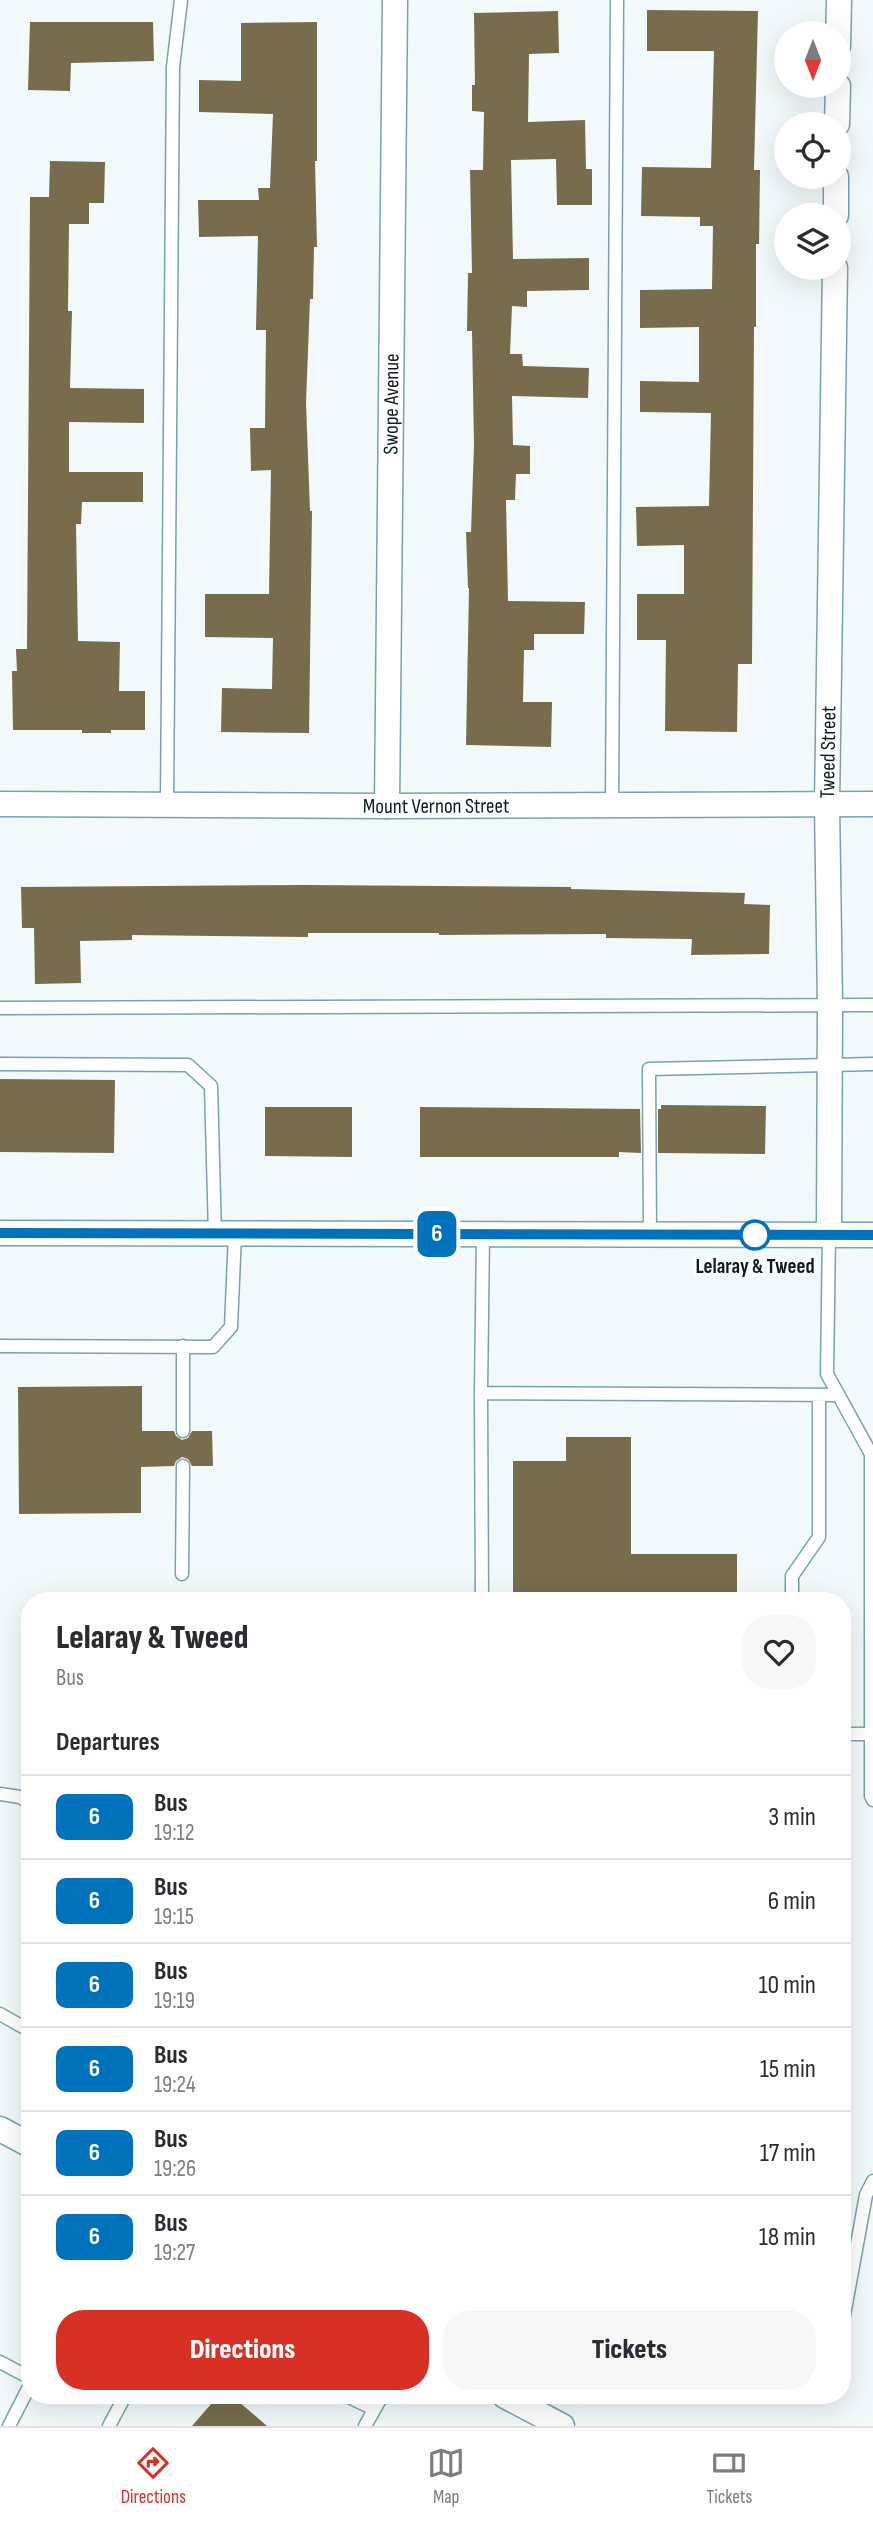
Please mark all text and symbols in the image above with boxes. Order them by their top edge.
north arrow [774,21,850,98]
map controls [774,21,851,280]
button: locate [774,112,851,189]
button: layers [774,203,851,280]
street label: Swope Avenue [378,353,404,455]
street label: Tweed Street [815,706,841,799]
street label: Mount Vernon Street [363,793,509,819]
line badge: 6 [414,1211,460,1257]
text: 6 [431,1219,443,1248]
marker: Lelaray & Tweed [740,1220,770,1250]
place label: Lelaray & Tweed [695,1254,815,1279]
button: heart [742,1615,816,1689]
text: Lelaray & Tweed [56,1618,248,1658]
text: Bus [56,1664,84,1692]
text: Departures [56,1727,160,1758]
text: Bus [154,1788,188,1819]
text: 6 [89,1802,100,1831]
text: 3 min [768,1802,816,1833]
text: 19:12 [154,1819,194,1847]
text: Bus [154,1872,188,1903]
text: 6 [89,1886,100,1915]
text: 6 min [768,1886,816,1917]
text: 19:15 [154,1903,194,1931]
text: Bus [154,1956,188,1987]
text: 6 [89,1970,100,1999]
text: 10 min [759,1970,816,2001]
text: 19:19 [154,1987,195,2015]
text: Bus [154,2040,188,2071]
text: 6 [89,2054,100,2083]
text: 15 min [760,2054,816,2085]
text: 19:24 [154,2071,196,2099]
text: Bus [154,2124,188,2155]
text: 6 [89,2138,100,2167]
text: 17 min [760,2138,816,2169]
text: 19:26 [154,2155,196,2183]
text: Bus [154,2208,188,2239]
text: 6 [89,2222,100,2251]
text: 18 min [759,2222,816,2253]
text: 19:27 [154,2239,195,2267]
button: Directions [56,2310,429,2390]
button: Tickets [443,2310,816,2390]
tab: Directions [121,2444,186,2509]
tab: Map [427,2444,465,2509]
tab: Tickets [706,2444,752,2509]

